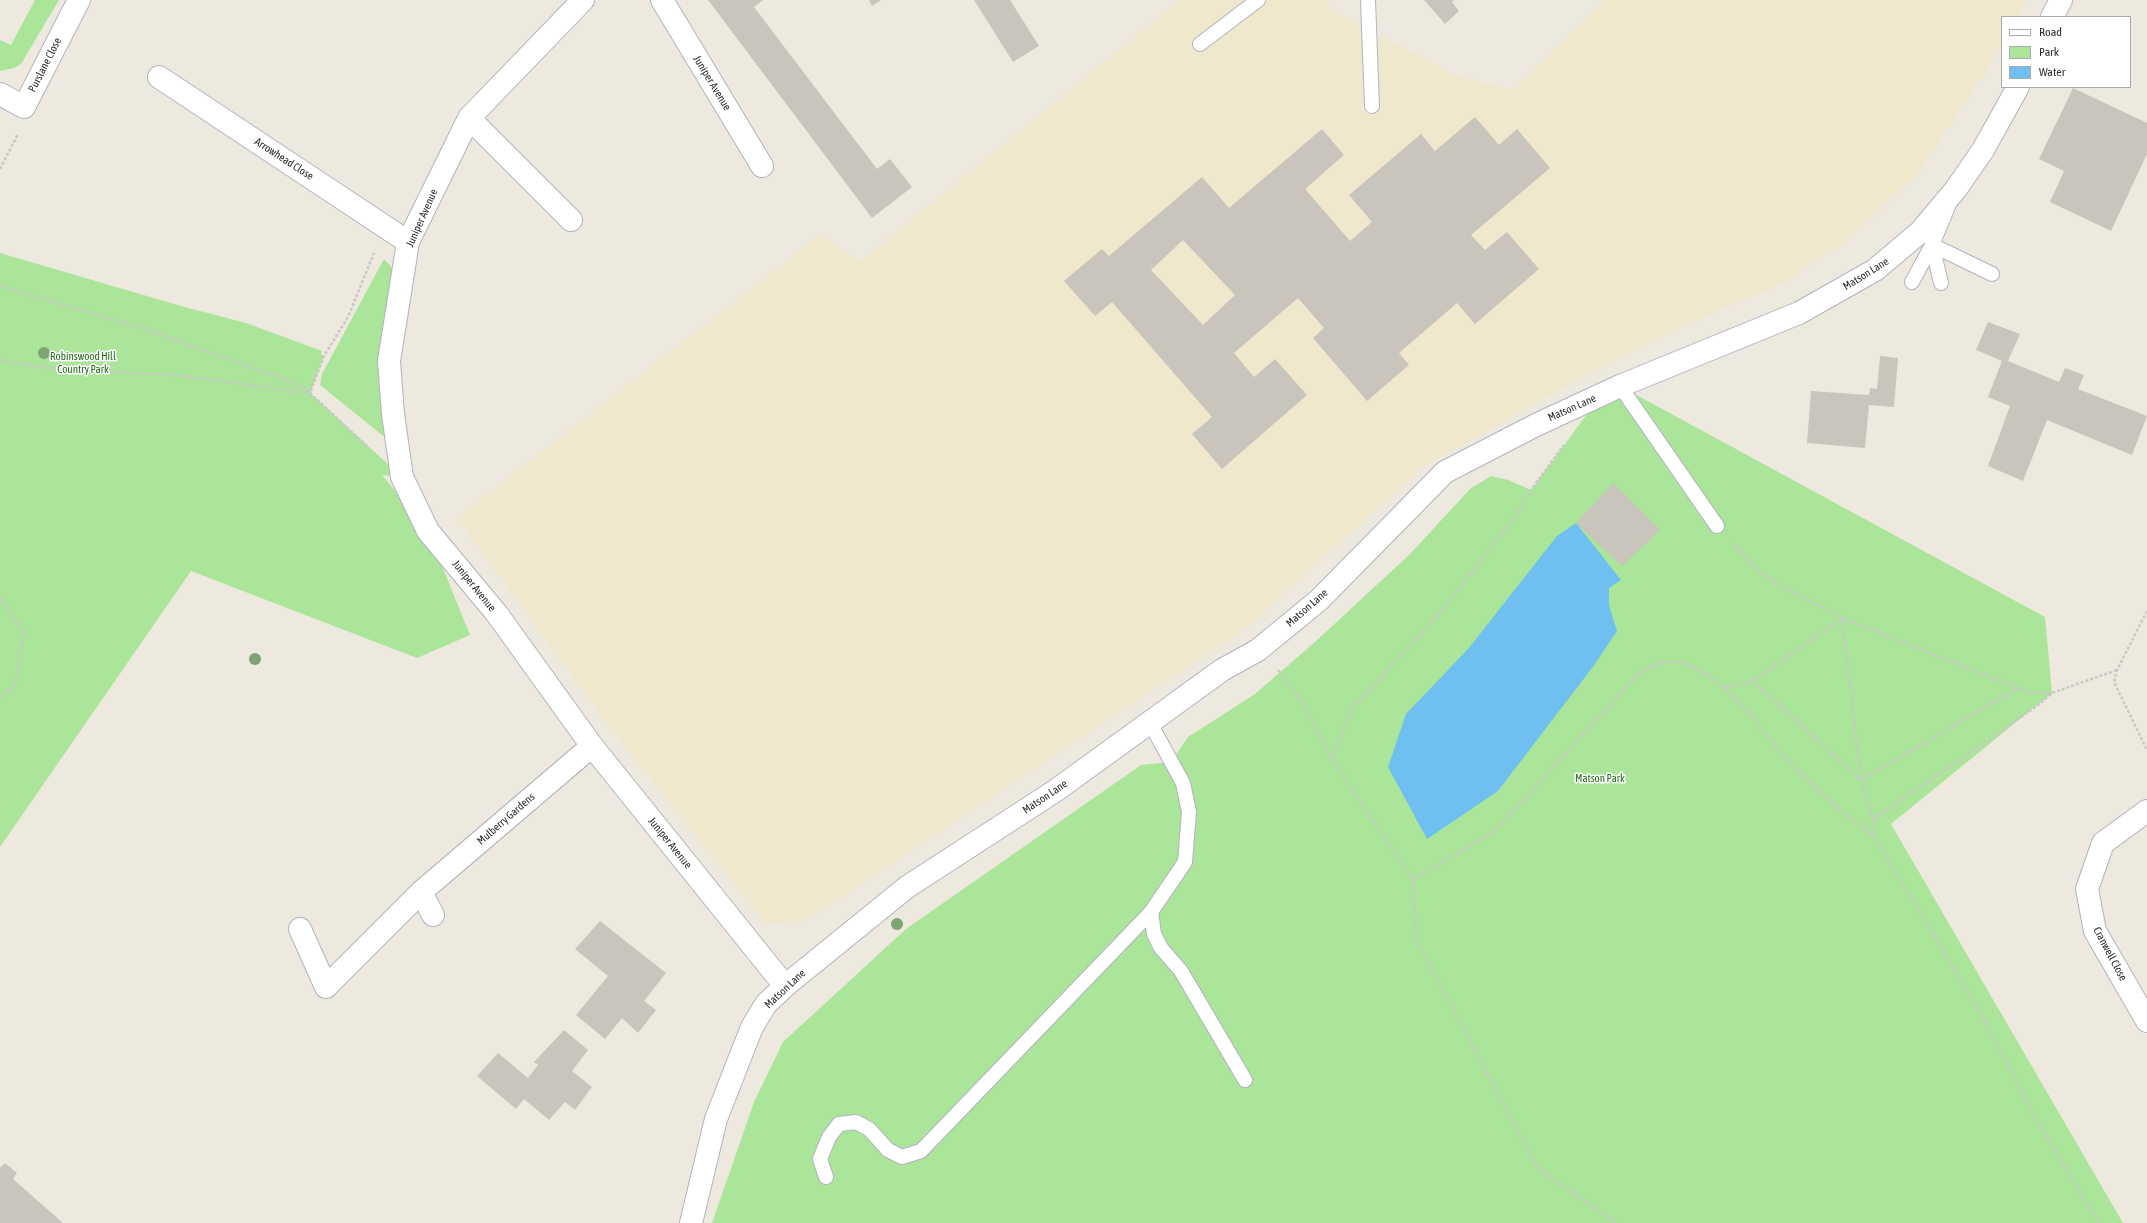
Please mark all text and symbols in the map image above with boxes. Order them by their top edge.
legend [2001,16,2131,88]
text: Road [2039,25,2062,39]
street label: Purslane Close [26,35,64,95]
text: Park [2039,45,2059,59]
street label: Juniper Avenue [690,53,734,113]
text: Water [2039,65,2065,79]
street label: Arrowhead Close [252,135,316,183]
street label: Juniper Avenue [403,187,441,249]
street label: Matson Lane [1841,255,1891,293]
park label: Robinswood Hill Country Park [50,350,116,376]
street label: Matson Lane [1546,392,1598,424]
street label: Juniper Avenue [449,558,499,614]
street label: Matson Lane [1283,586,1331,630]
park label: Matson Park [1575,772,1625,786]
street label: Matson Lane [1020,777,1070,817]
street label: Mulberry Gardens [475,790,537,848]
street label: Juniper Avenue [645,815,695,871]
street label: Cranwell Close [2090,925,2130,983]
street label: Matson Lane [762,967,808,1011]

